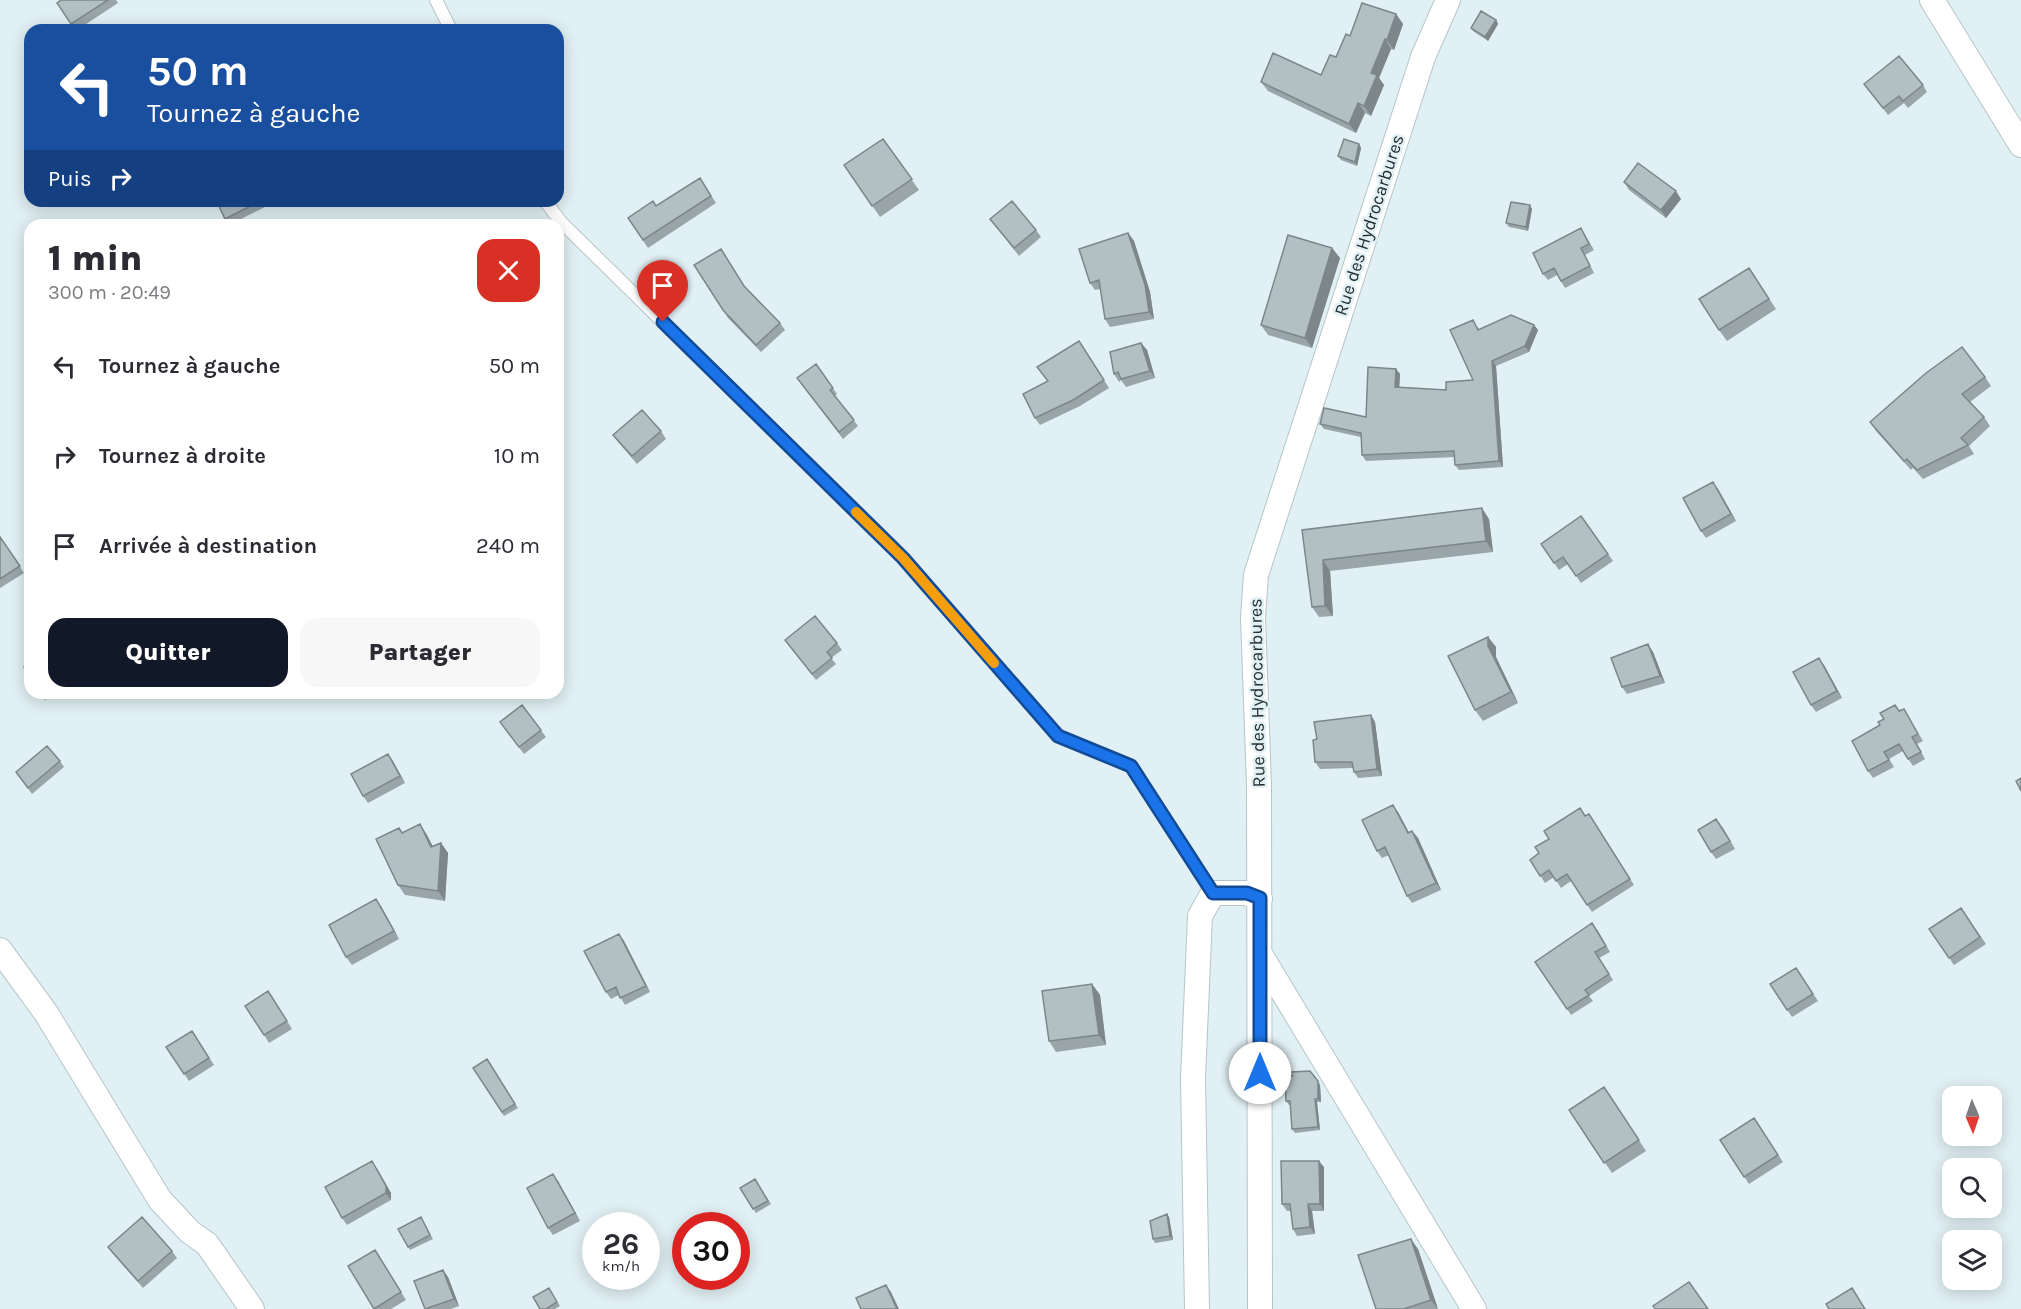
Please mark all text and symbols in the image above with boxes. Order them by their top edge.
text: 50 m [147,46,249,96]
icon: left [48,48,126,126]
text: Tournez à gauche [147,97,360,129]
street label: Rue des Hydrocarbures [1329,132,1409,318]
icon: right [104,162,137,195]
text: Puis [48,166,92,192]
text: 1 min [48,237,142,279]
button: close [477,239,540,302]
pin [637,260,688,322]
icon: arrive [646,269,679,302]
text: 300 m · 20:49 [48,281,171,304]
icon: left [48,350,81,383]
text: Tournez à gauche [99,353,280,379]
text: 50 m [489,353,540,379]
icon: right [48,440,81,473]
text: Tournez à droite [99,443,266,469]
text: 10 m [494,443,540,469]
icon: arrive [48,530,81,563]
text: Arrivée à destination [99,533,317,559]
text: 240 m [476,533,540,559]
street label: Rue des Hydrocarbures [1244,598,1270,788]
button: Quitter [48,618,288,687]
button: Partager [300,618,540,687]
position arrow [1228,1041,1292,1105]
north arrow [1942,1086,2002,1146]
map controls [1942,1086,2002,1290]
button: search [1942,1158,2002,1218]
speed limit sign: 30 [672,1212,750,1290]
text: 26 [603,1226,639,1262]
button: layers [1942,1230,2002,1290]
text: km/h [602,1257,640,1275]

